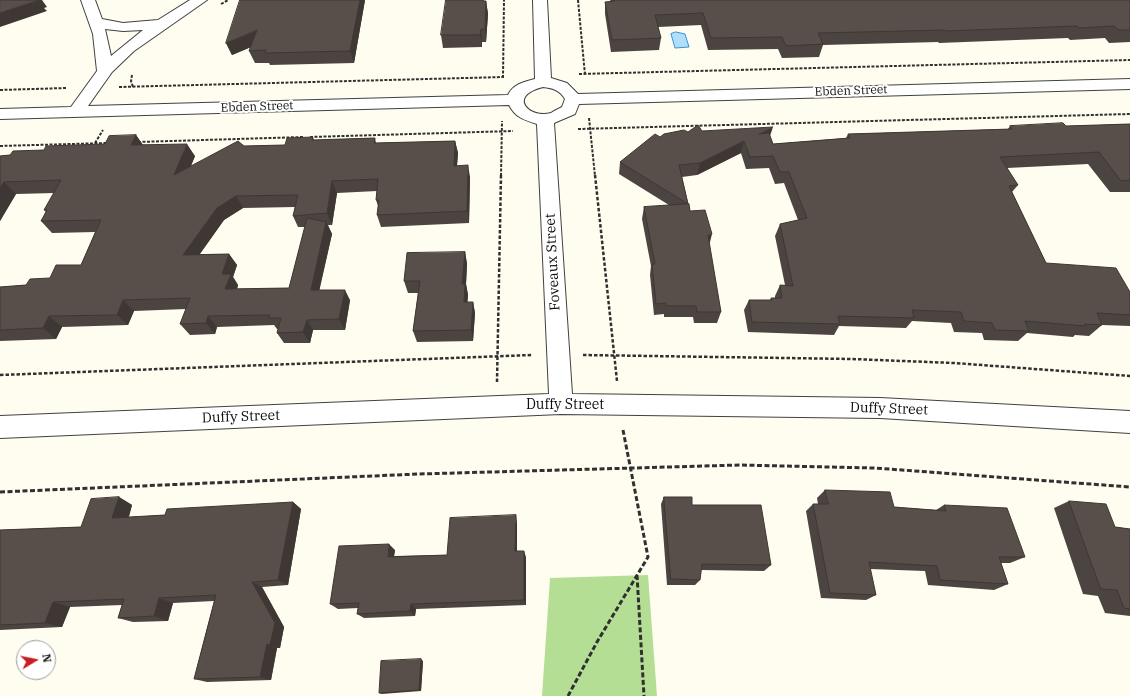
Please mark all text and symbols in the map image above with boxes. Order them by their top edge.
street label: Ebden Street [814,83,888,99]
street label: Ebden Street [220,99,294,115]
street label: Foveaux Street [542,213,564,311]
street label: Duffy Street [526,397,604,413]
street label: Duffy Street [850,399,928,419]
street label: Duffy Street [202,407,280,427]
north arrow [16,640,56,680]
text: N [39,653,54,664]

